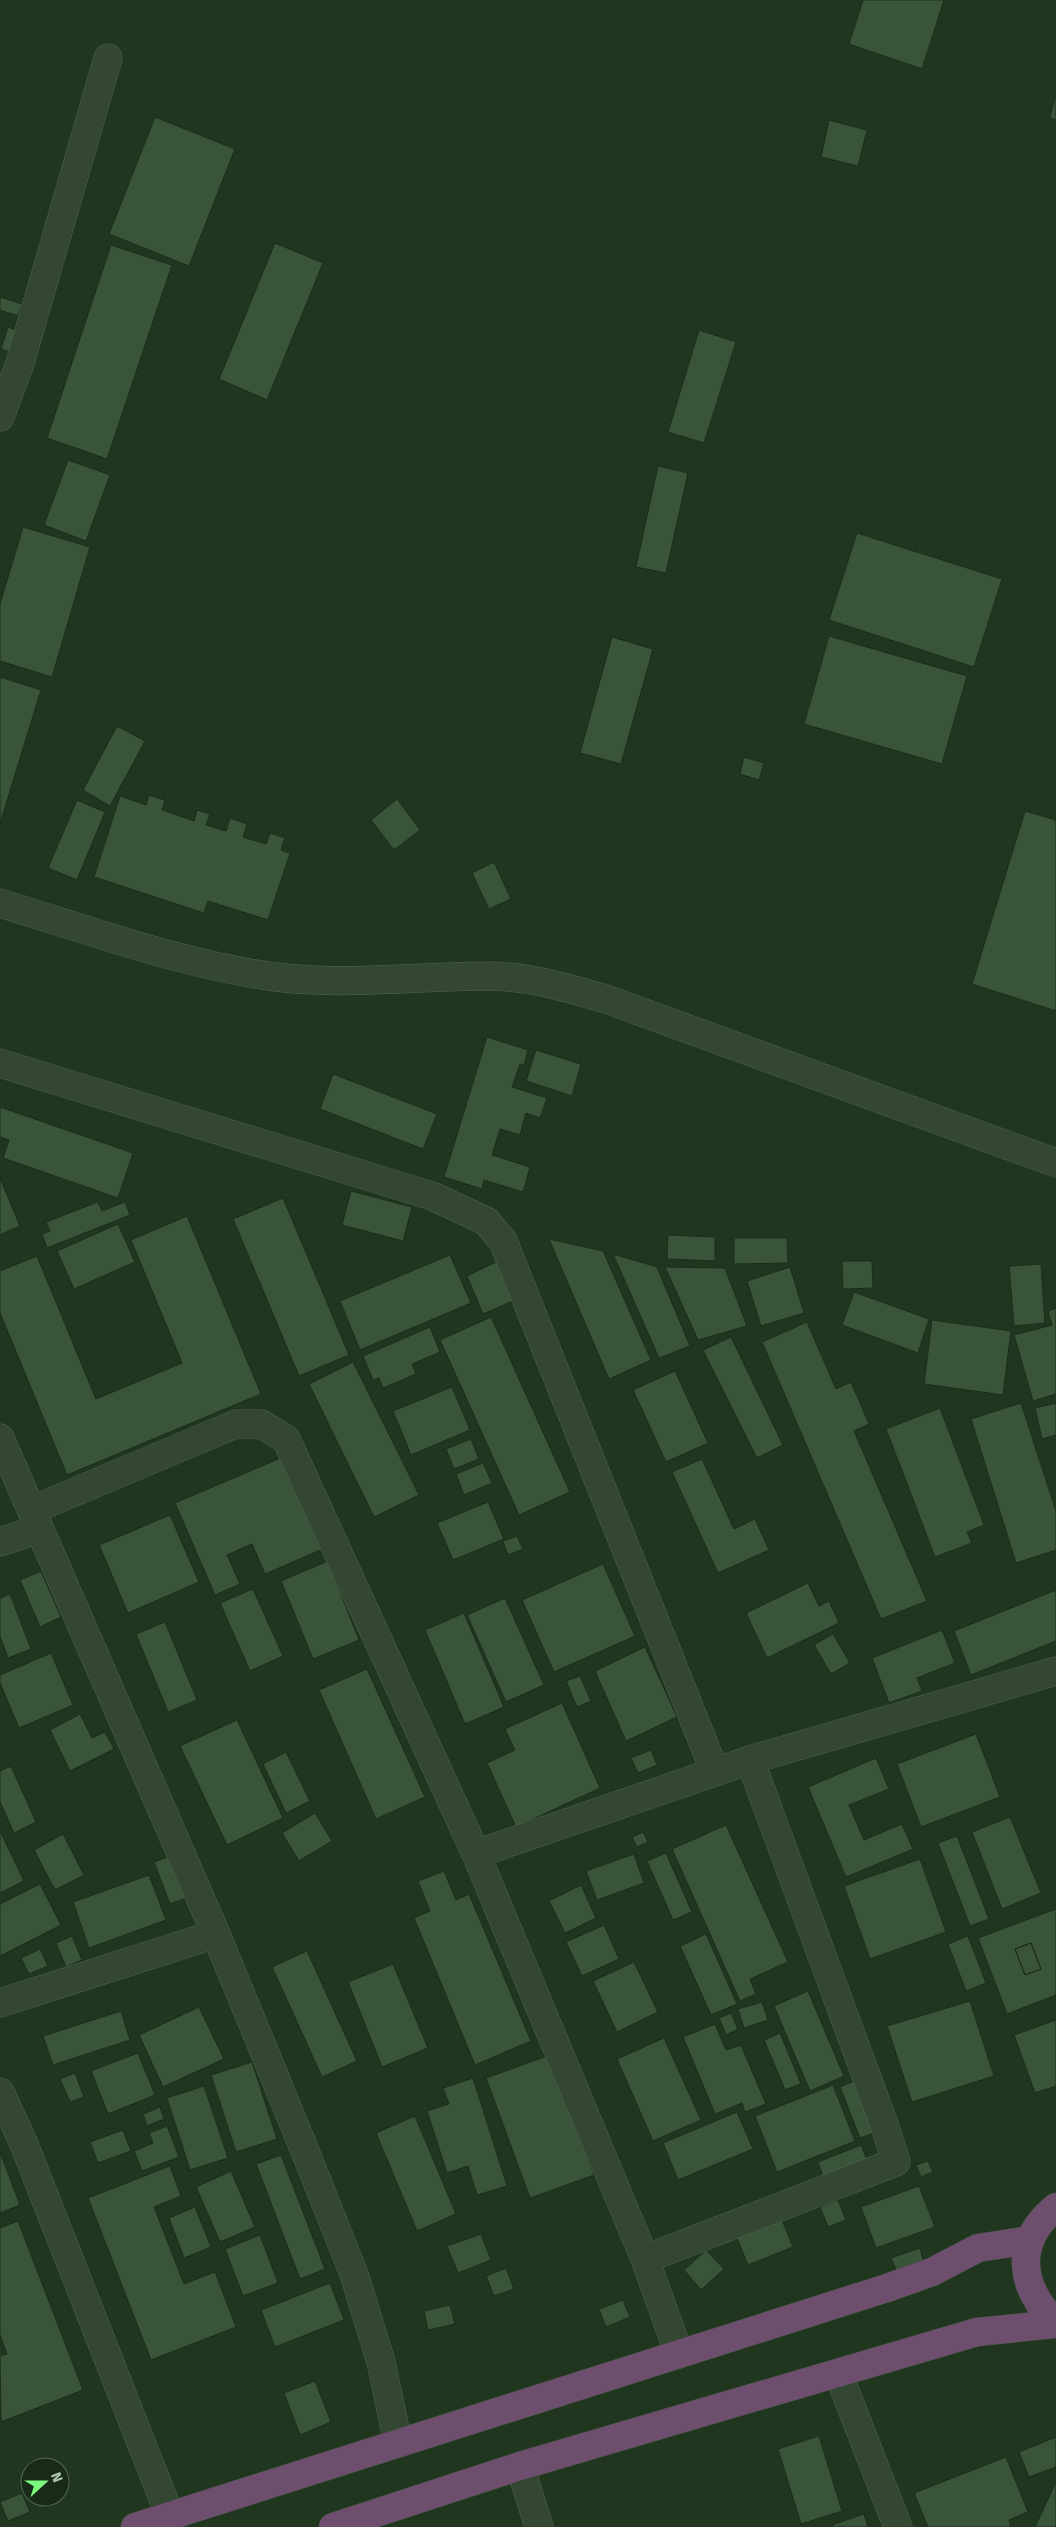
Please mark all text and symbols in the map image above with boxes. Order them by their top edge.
north arrow [20,2457,70,2507]
text: N [47,2470,66,2485]

